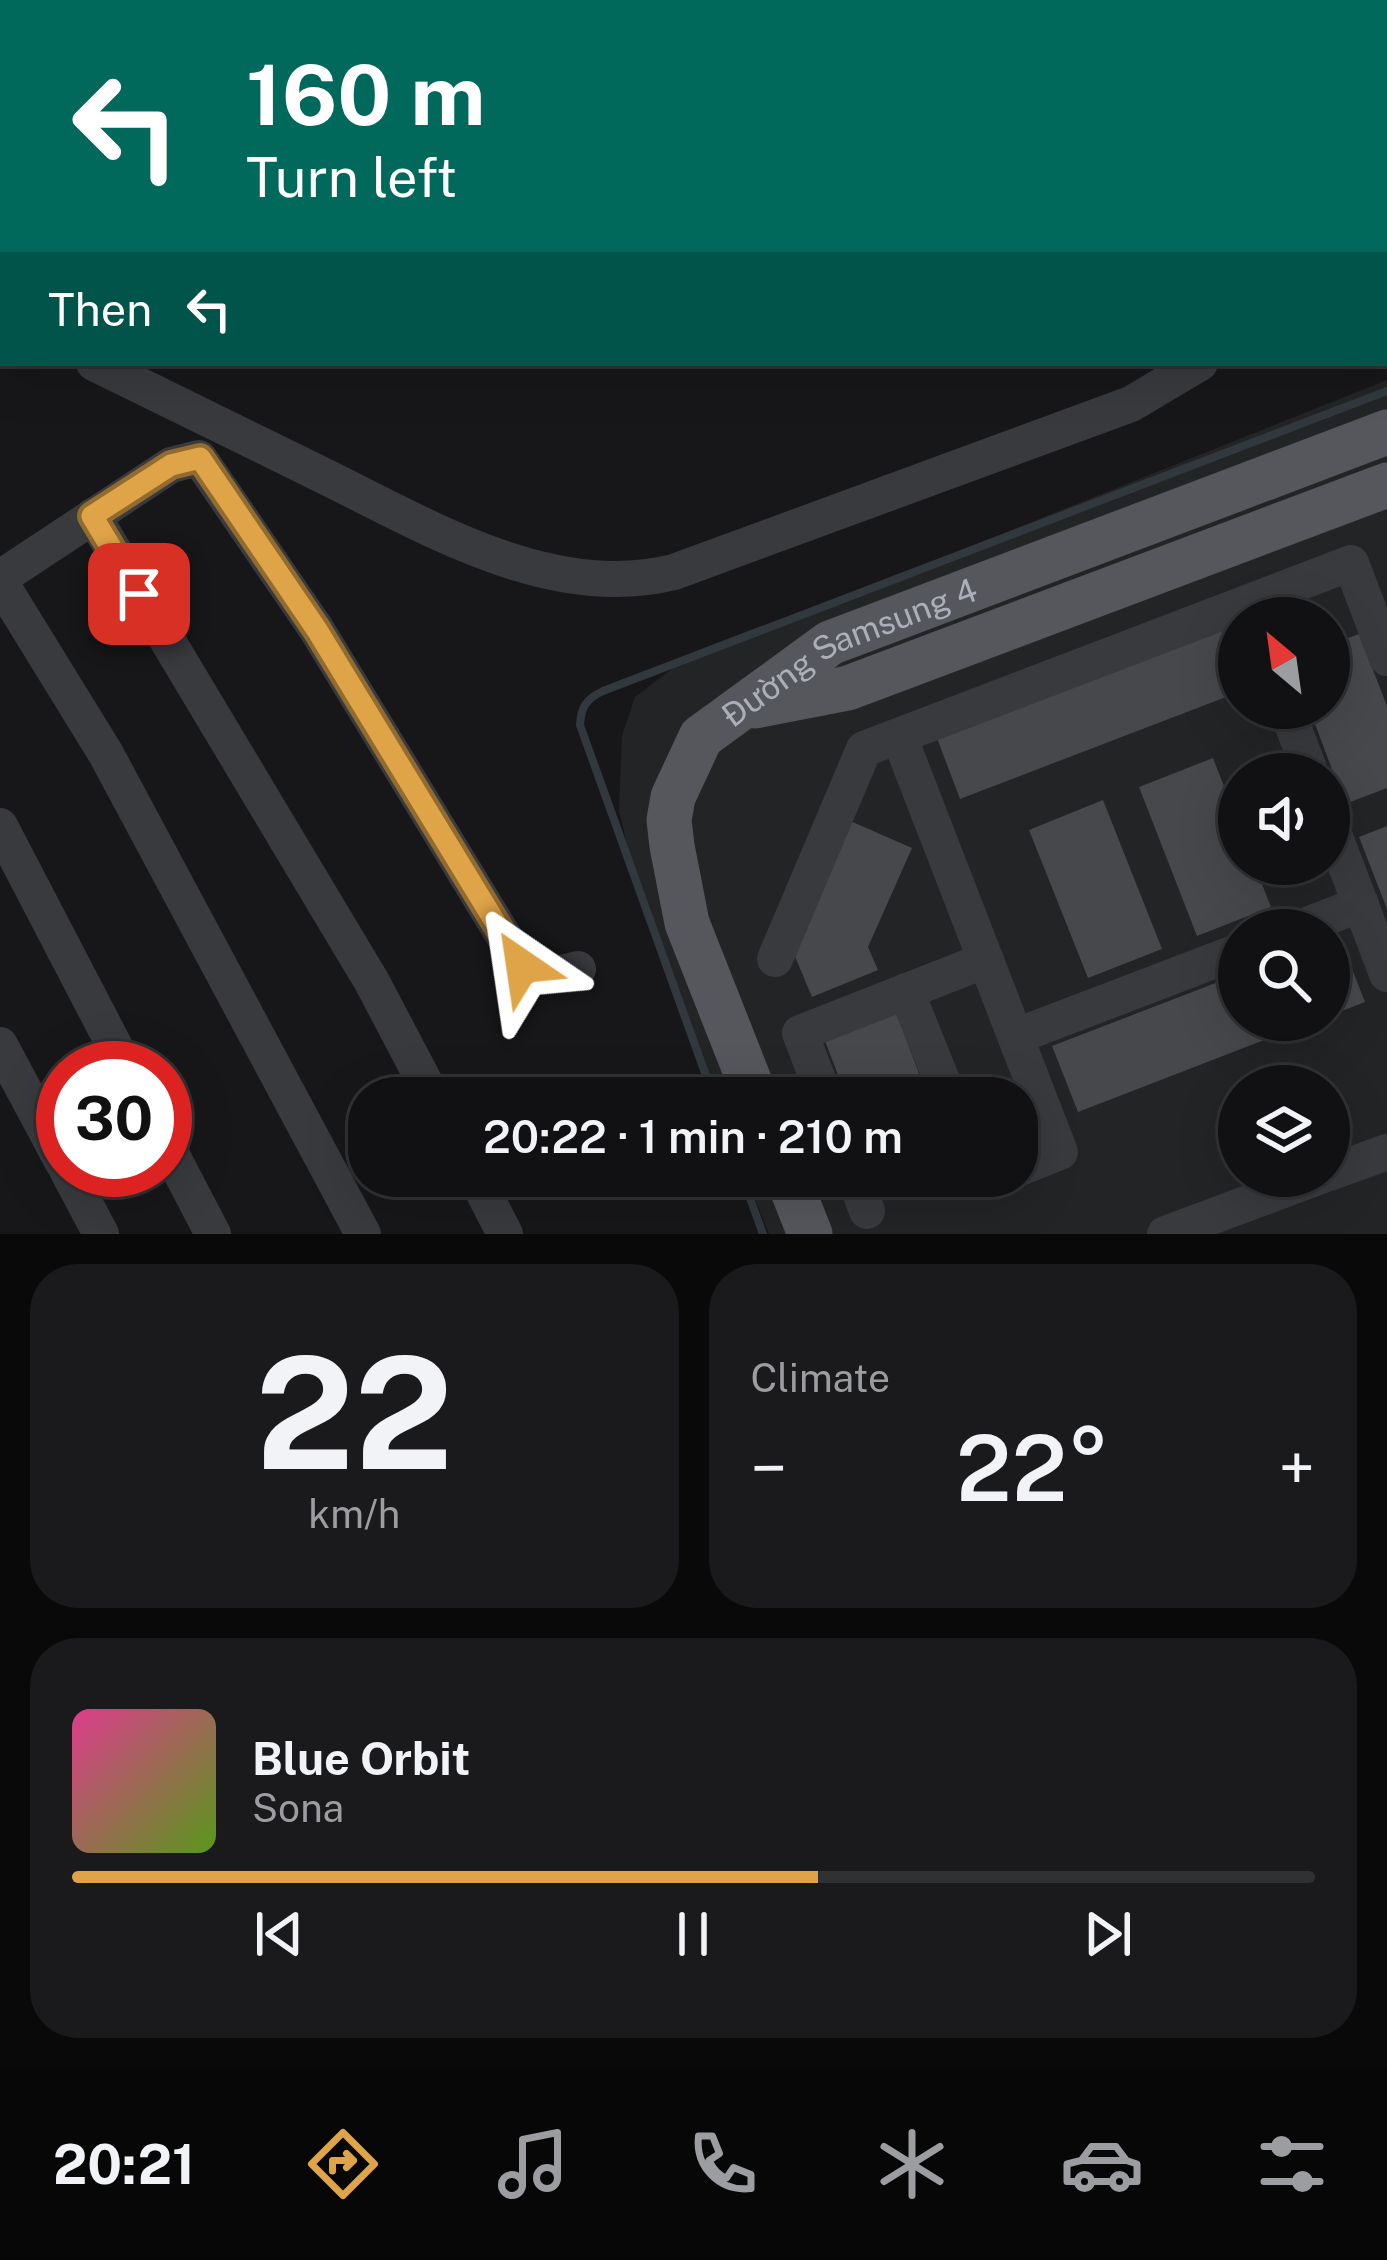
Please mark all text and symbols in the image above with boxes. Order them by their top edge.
text: 160 m [246,45,485,144]
icon: left [48,48,204,204]
text: Turn left [246,146,457,209]
icon: left [176,276,242,342]
text: Then [48,283,152,336]
pin [88,543,190,645]
icon: arrive [106,561,172,627]
street label: Đường Samsung 4 [714,570,982,734]
north arrow [1218,597,1350,729]
map controls [1218,597,1350,1197]
button: sound [1218,753,1350,885]
position arrow [459,903,585,1029]
button: search [1218,909,1350,1041]
speed limit sign: 30 [36,1041,192,1197]
button: layers [1218,1065,1350,1197]
text: 20:22 · 1 min · 210 m [483,1110,903,1163]
text: 22 [255,1321,453,1504]
text: Climate [751,1355,890,1401]
text: 22° [956,1415,1109,1521]
text: − [751,1429,787,1507]
text: + [1278,1429,1315,1507]
text: km/h [308,1491,400,1537]
text: Blue Orbit [252,1732,470,1785]
text: Sona [252,1785,344,1831]
icon: previous [246,1901,312,1967]
icon: pause [660,1901,726,1967]
icon: next [1075,1901,1141,1967]
icon: directions [301,2122,385,2206]
icon: music [491,2122,575,2206]
icon: phone [681,2122,765,2206]
icon: climate [870,2122,954,2206]
icon: car [1060,2122,1144,2206]
icon: filters [1250,2122,1334,2206]
text: 20:21 [53,2133,195,2196]

